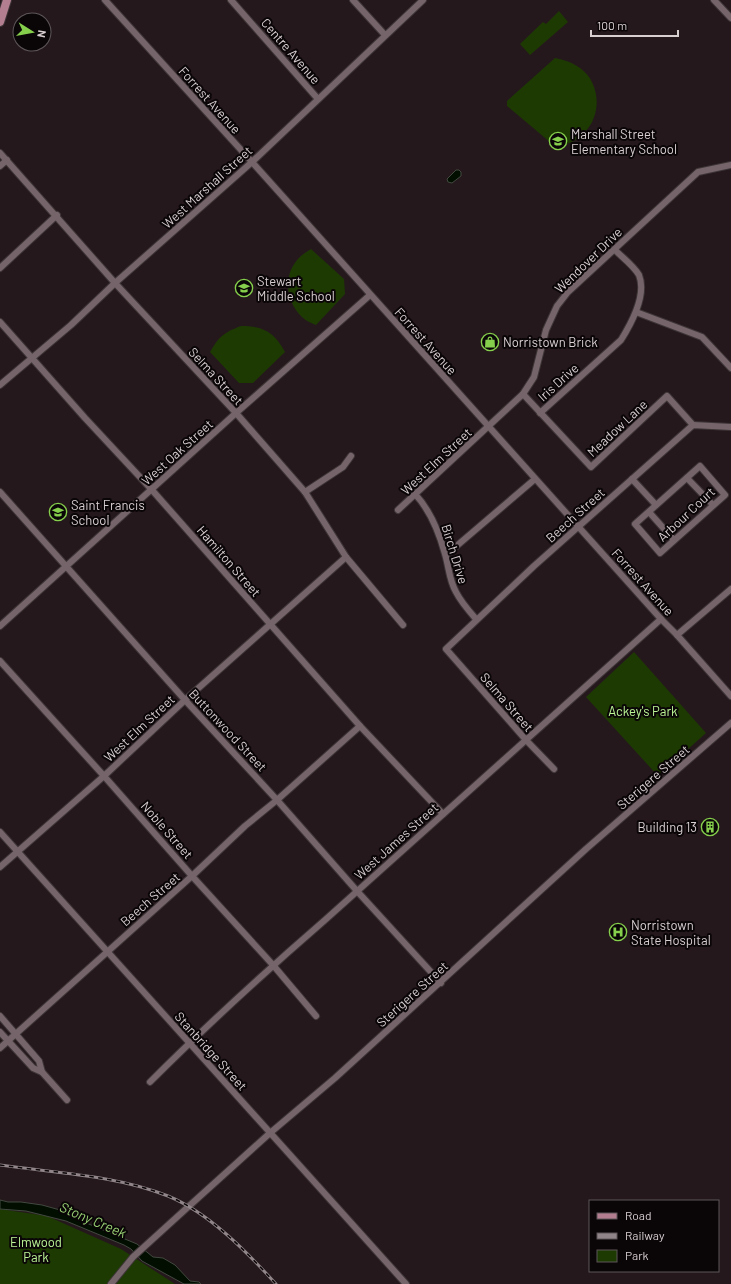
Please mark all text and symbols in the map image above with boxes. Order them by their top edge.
north arrow [12,12,52,52]
scale bar [591,12,678,38]
street label: Centre Avenue [258,15,324,87]
text: 100 m [597,18,627,32]
text: N [35,29,49,39]
street label: Forrest Avenue [176,63,244,137]
place label: Marshall Street Elementary School [571,126,677,157]
school or university icon: Marshall Street Elementary School [548,131,568,151]
street label: West Marshall Street [159,142,255,232]
street label: Wendover Drive [551,224,625,296]
place label: Stewart Middle School [257,273,335,304]
school or university icon: Stewart Middle School [234,278,254,298]
street label: Forrest Avenue [392,304,460,378]
shop icon: Norristown Brick [480,332,500,352]
place label: Norristown Brick [503,334,598,350]
street label: Selma Street [185,344,247,408]
street label: Iris Drive [534,360,582,404]
street label: Meadow Lane [584,396,651,460]
street label: West Oak Street [138,416,216,488]
street label: West Elm Street [397,424,475,498]
street label: Arbour Court [654,483,718,545]
street label: Beech Street [542,484,608,546]
place label: Saint Francis School [71,497,145,528]
school or university icon: Saint Francis School [48,502,68,522]
street label: Hamilton Street [194,522,264,600]
street label: Birch Drive [438,522,472,586]
street label: Forrest Avenue [609,545,677,619]
street label: Selma Street [477,669,537,735]
street label: Buttonwood Street [186,686,270,774]
street label: West Elm Street [100,691,178,765]
park label: Ackey's Park [608,703,678,719]
street label: Sterigere Street [614,741,692,813]
street label: Noble Street [138,798,196,862]
street label: West James Street [351,799,441,883]
building icon: Building 13 [700,817,720,837]
place label: Building 13 [638,819,697,835]
street label: Beech Street [117,869,183,929]
place label: Norristown State Hospital [631,917,711,948]
hospital icon: Norristown State Hospital [608,922,628,942]
street label: Sterigere Street [373,958,451,1030]
street label: Stanbridge Street [172,1008,250,1094]
water label: Stony Creek [57,1198,129,1241]
legend [589,1200,719,1272]
text: Road [625,1208,652,1222]
text: Railway [625,1228,665,1242]
park label: Elmwood Park [10,1234,62,1265]
text: Park [625,1248,649,1262]

